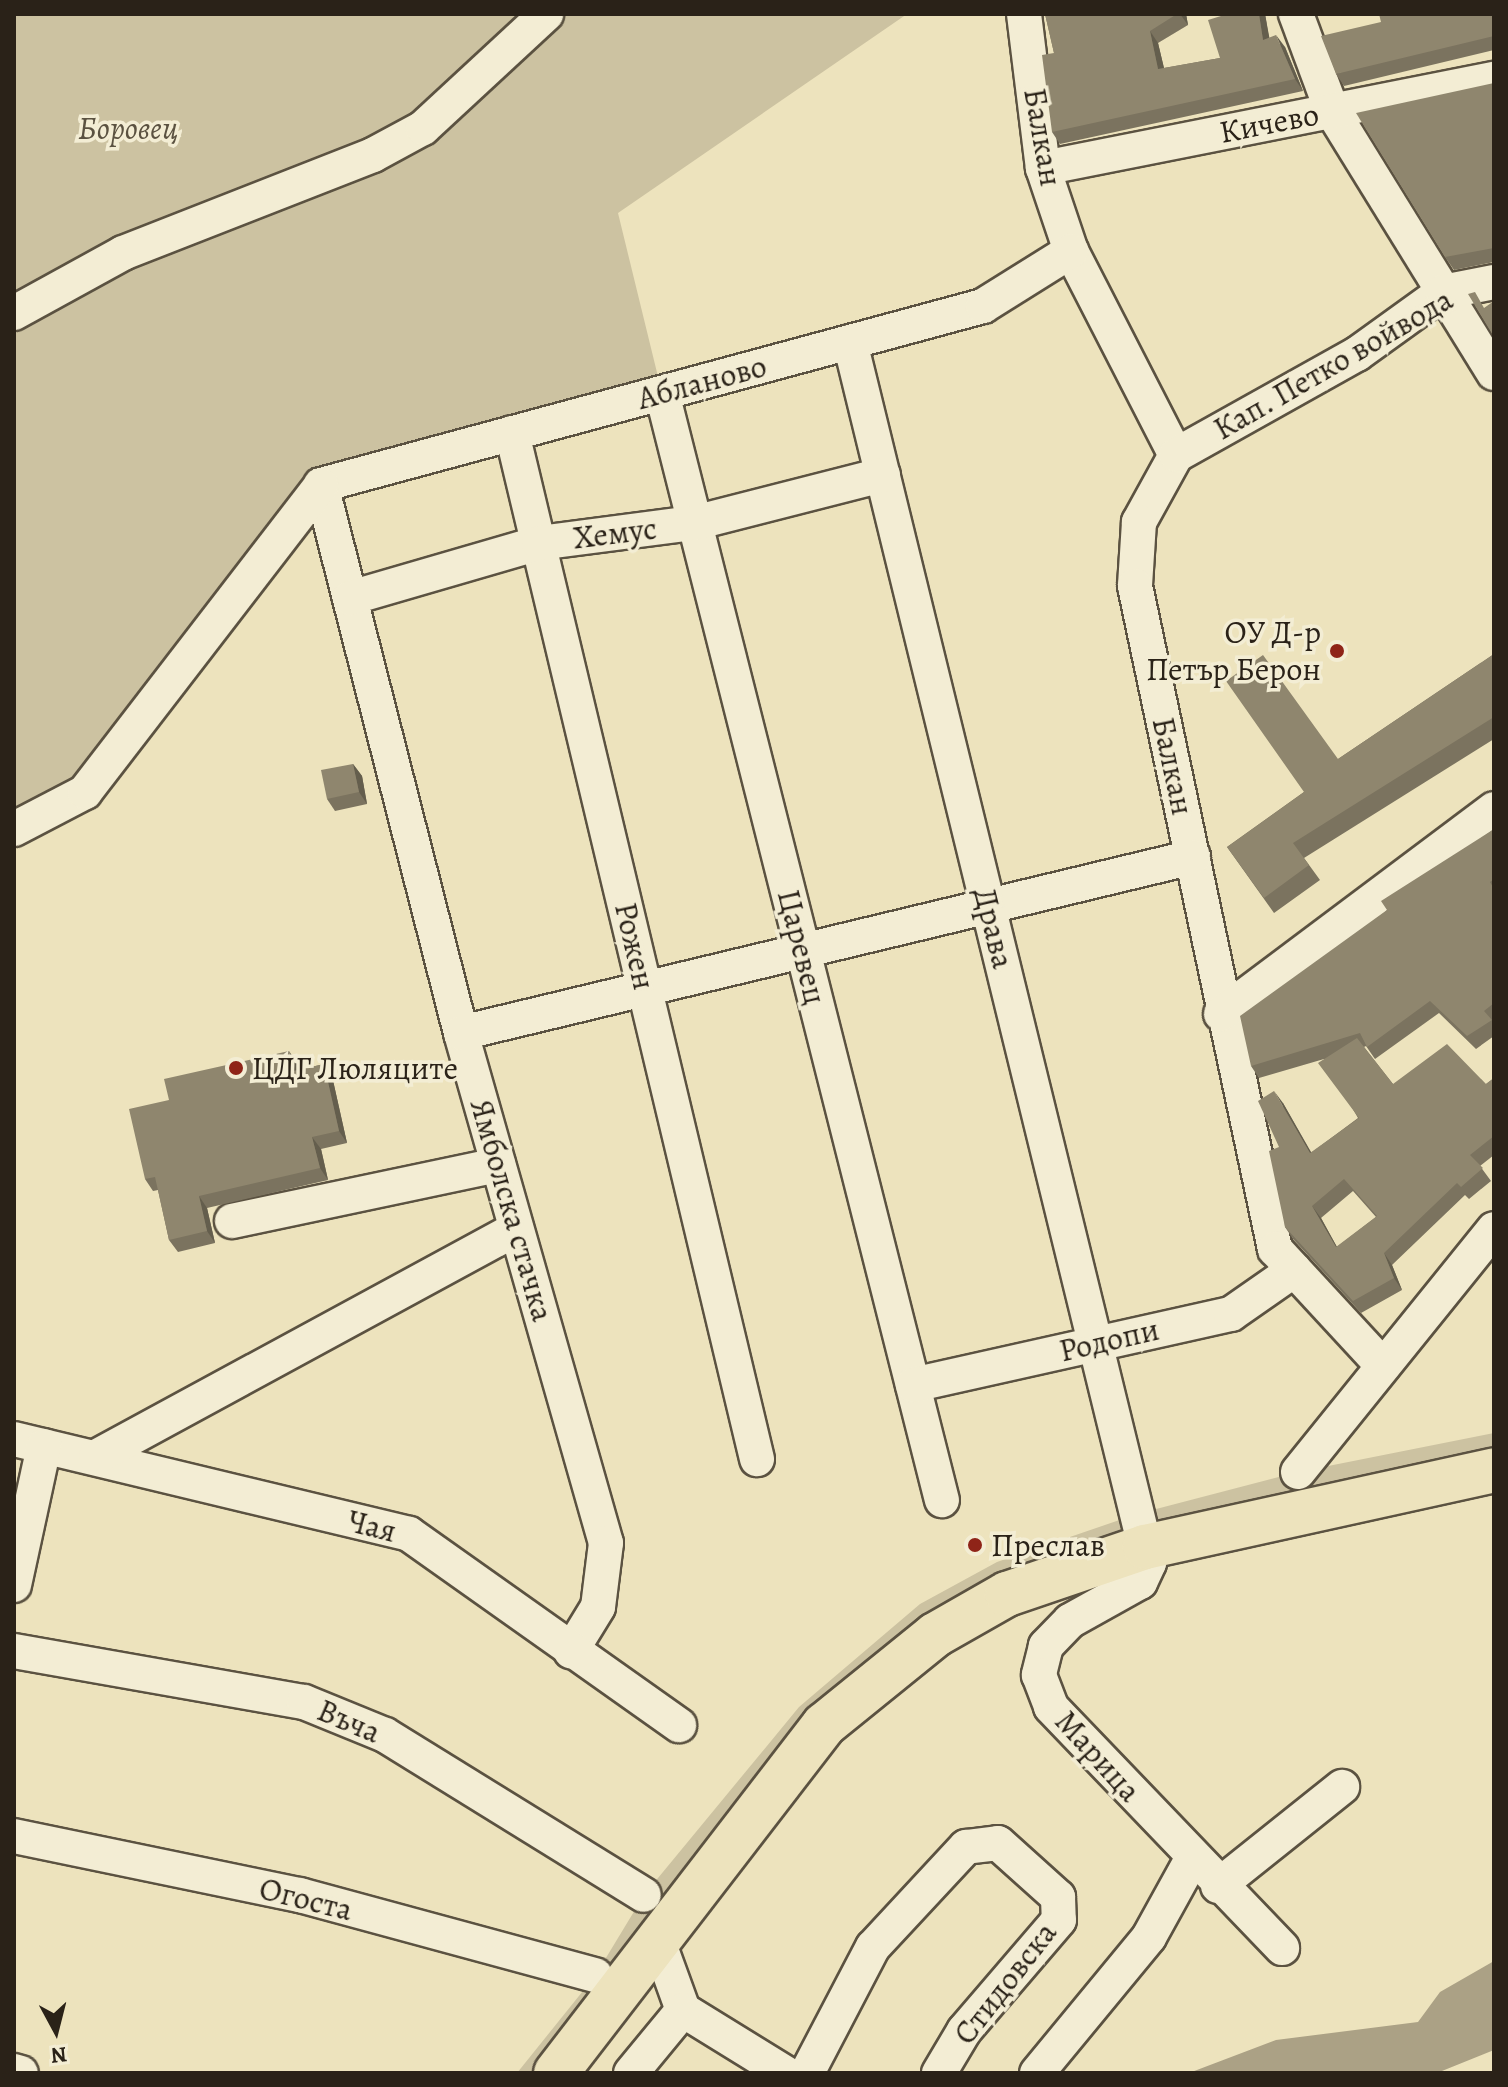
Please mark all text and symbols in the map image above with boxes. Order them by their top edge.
street label: Балкан [1015,85,1071,189]
street label: Кичево [1216,95,1322,151]
park label: Боровец [78,109,178,147]
street label: Кап. Петко войвода [1206,280,1460,448]
street label: Абланово [633,346,771,418]
street label: Хемус [571,509,659,557]
place label: ОУ Д-р Петър Берон [1146,614,1321,689]
marker: ОУ Д-р Петър Берон [1328,642,1346,660]
street label: Балкан [1144,714,1202,818]
street label: Драва [965,884,1023,972]
street label: Царевец [769,886,835,1008]
street label: Рожен [606,899,664,993]
place label: ЦДГ Люляците [252,1049,458,1087]
marker: ЦДГ Люляците [227,1059,245,1077]
street label: Ямболска стачка [462,1094,562,1326]
street label: Родопи [1055,1310,1163,1370]
street label: Чая [344,1501,400,1551]
place label: Преслав [991,1526,1105,1564]
marker: Преслав [966,1536,984,1554]
street label: Въча [312,1691,386,1751]
street label: Марица [1047,1702,1149,1810]
street label: Огоста [256,1869,356,1929]
street label: Стидовска [945,1914,1065,2052]
north arrow [16,1991,96,2071]
text: N [49,2039,69,2071]

